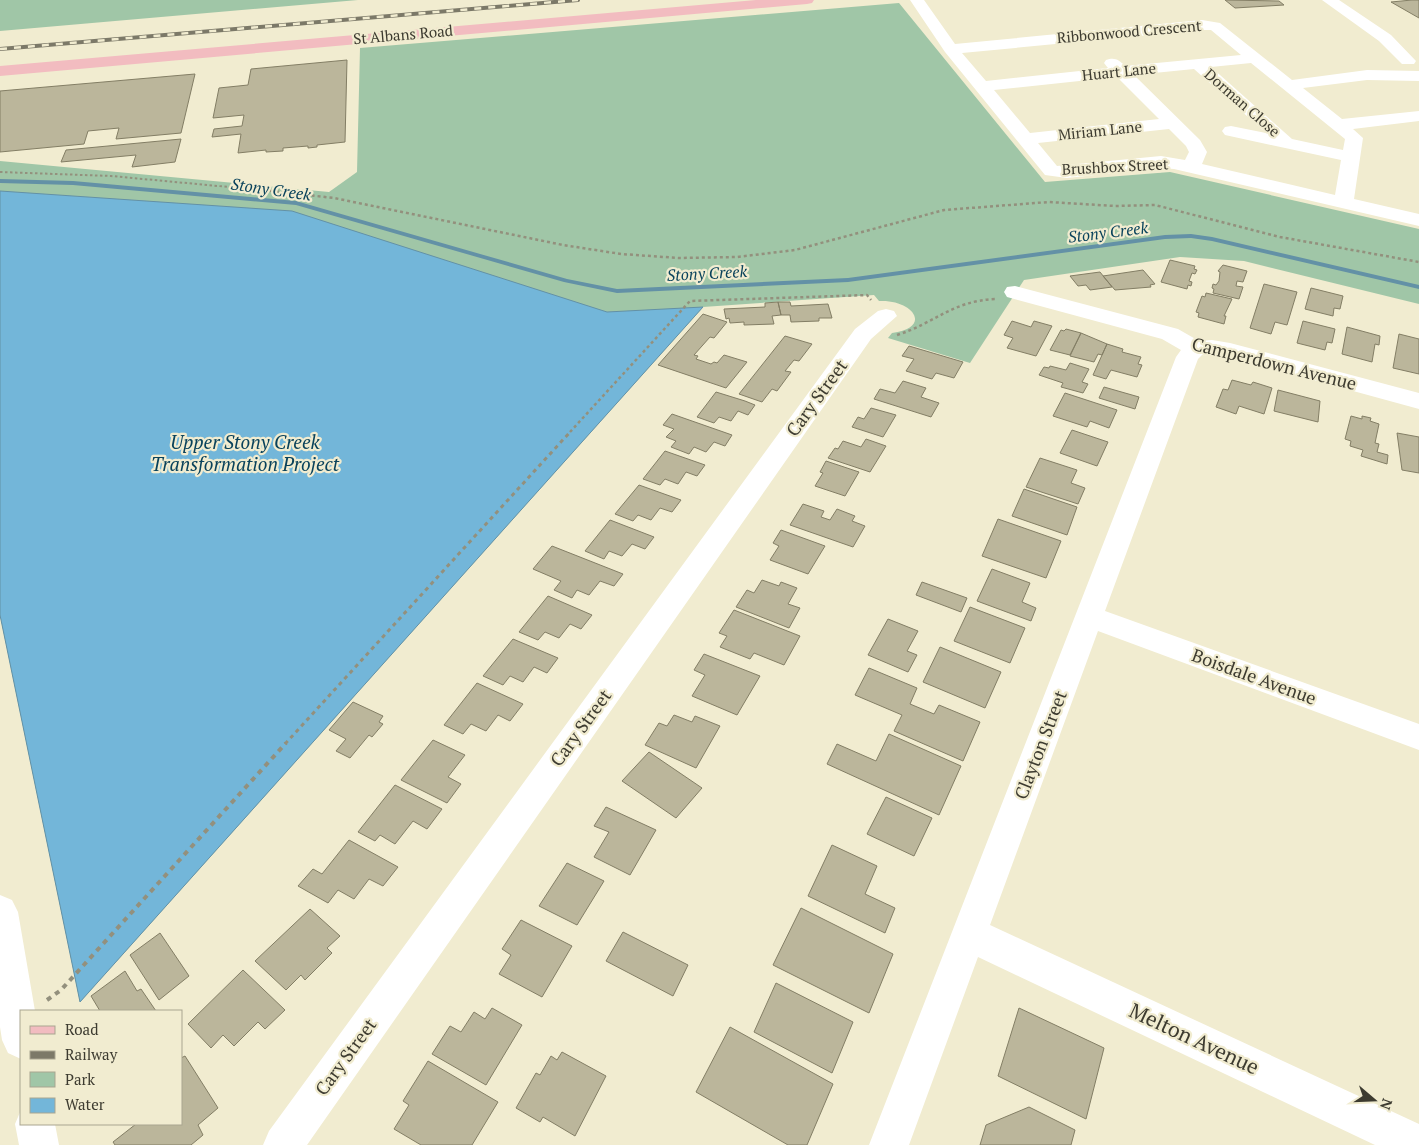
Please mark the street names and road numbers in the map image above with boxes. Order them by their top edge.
street label: Ribbonwood Crescent [1056,15,1202,47]
street label: St Albans Road [352,20,454,48]
street label: Huart Lane [1081,57,1157,85]
street label: Dorman Close [1201,64,1285,141]
street label: Miriam Lane [1057,116,1143,144]
street label: Brushbox Street [1061,153,1169,179]
street label: Camperdown Avenue [1189,331,1359,395]
street label: Cary Street [780,354,852,441]
street label: Boisdale Avenue [1189,642,1320,710]
street label: Cary Street [544,684,616,771]
street label: Clayton Street [1008,686,1072,803]
street label: Melton Avenue [1125,996,1264,1080]
street label: Cary Street [309,1013,381,1100]

